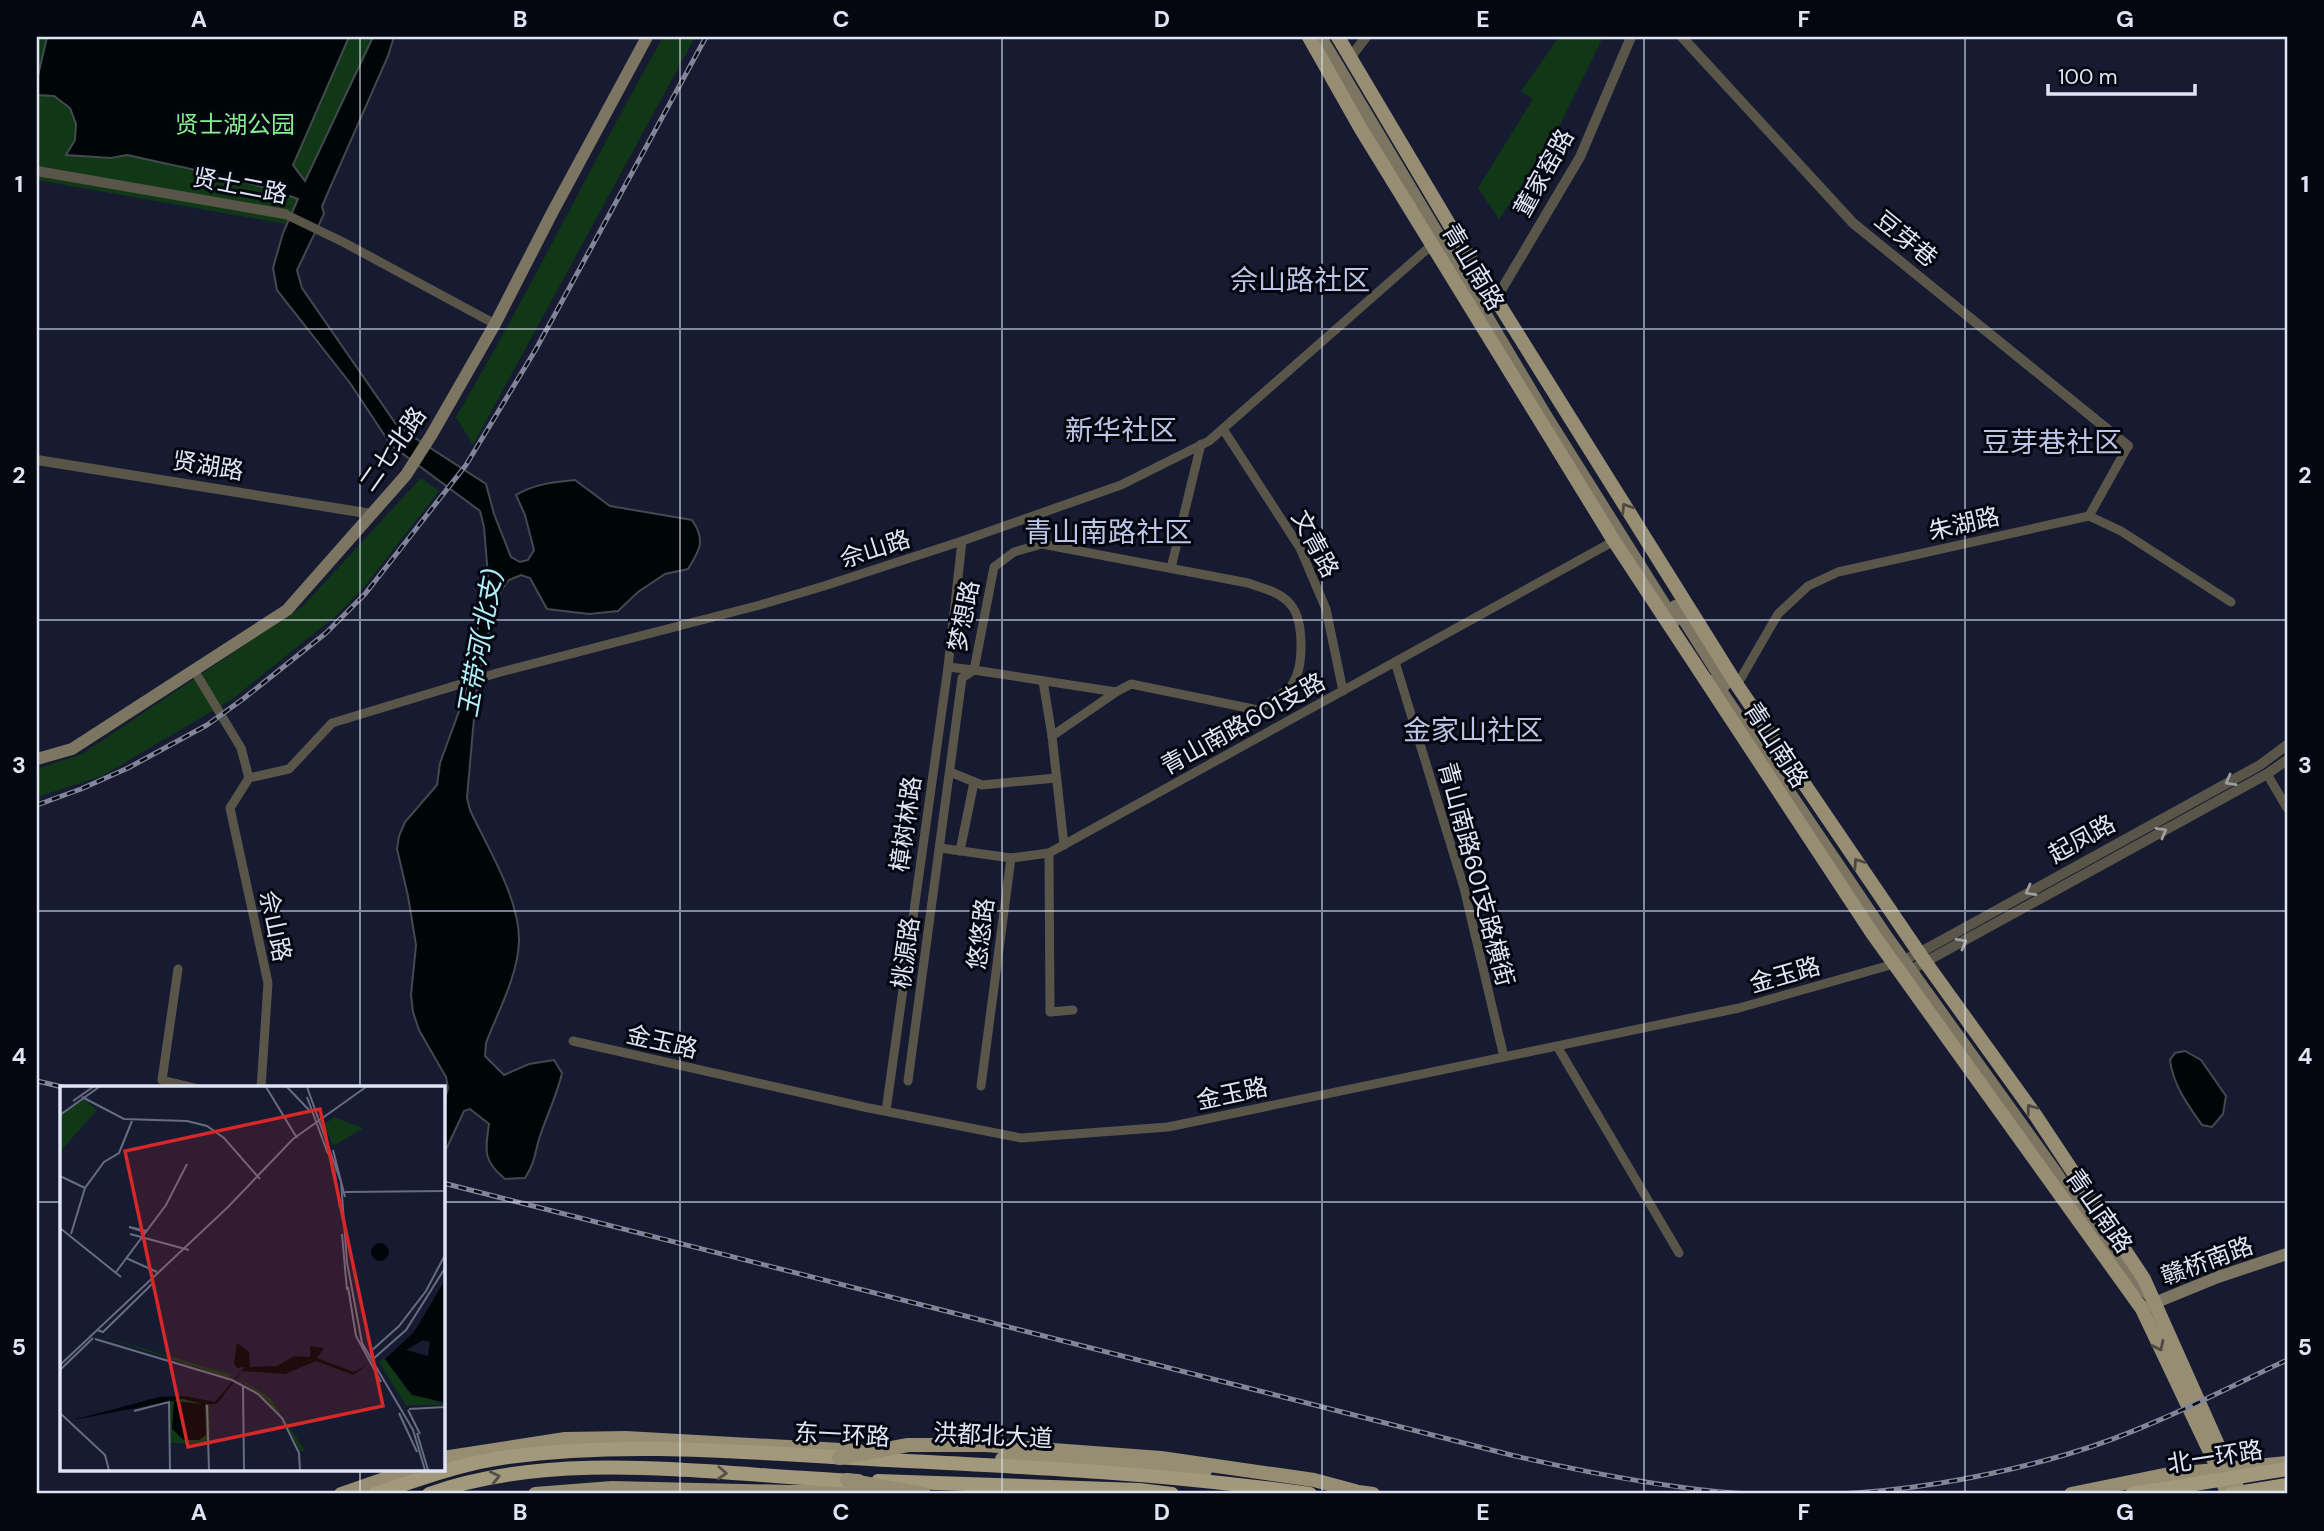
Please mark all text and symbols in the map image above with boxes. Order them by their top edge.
text: A [191,4,207,34]
text: B [513,4,527,34]
text: C [833,4,849,34]
text: D [1154,4,1170,34]
text: E [1476,4,1490,34]
text: F [1798,4,1811,34]
text: G [2116,4,2134,34]
scale bar [2048,52,2194,96]
text: 100 m [2058,63,2118,91]
park label: 贤士湖公园 [175,109,295,140]
street label: 董家窑路 [1507,123,1580,222]
street label: 贤士二路 [190,161,290,210]
text: 1 [15,169,23,199]
text: 1 [2301,169,2309,199]
street label: 豆芽巷 [1869,204,1944,273]
street label: 青山南路 [1435,218,1511,316]
district label: 佘山路社区 [1230,262,1370,299]
street label: 二七北路 [352,401,433,497]
district label: 新华社区 [1065,412,1177,449]
district label: 豆芽巷社区 [1982,424,2122,461]
street label: 贤湖路 [170,445,246,486]
text: 2 [12,460,26,490]
text: 2 [2298,460,2312,490]
street label: 朱湖路 [1925,500,2002,547]
one-way arrow [1622,503,1635,516]
street label: 文青路 [1285,505,1346,583]
district label: 青山南路社区 [1024,514,1192,551]
street label: 佘山路 [836,523,914,574]
water label: 玉带河(北支) [450,566,510,720]
street label: 梦想路 [941,578,986,654]
street label: 青山南路601支路 [1155,666,1330,781]
street label: 青山南路 [1737,696,1816,793]
district label: 金家山社区 [1403,712,1543,749]
text: 3 [12,750,26,780]
text: 3 [2298,750,2312,780]
street label: 青山南路601支路横街 [1432,758,1521,989]
one-way arrow [2224,773,2237,786]
street label: 樟树林路 [883,774,928,874]
street label: 起凤路 [2043,808,2121,870]
one-way arrow [2154,827,2167,841]
one-way arrow [1853,857,1866,870]
one-way arrow [2025,883,2038,897]
street label: 佘山路 [253,887,298,964]
street label: 悠悠路 [961,896,1000,972]
street label: 桃源路 [885,915,926,991]
one-way arrow [1955,938,1968,951]
street label: 金玉路 [1746,950,1824,999]
street label: 金玉路 [624,1018,701,1065]
text: 4 [12,1041,27,1071]
text: 4 [2298,1041,2313,1071]
street label: 金玉路 [1193,1071,1270,1116]
inset map [60,1086,444,1472]
one-way arrow [2027,1104,2039,1117]
street label: 青山南路 [2059,1163,2140,1259]
street label: 赣桥南路 [2156,1230,2257,1292]
text: 5 [12,1332,26,1362]
text: 5 [2298,1332,2312,1362]
one-way arrow [2151,1339,2165,1351]
street label: 东一环路 [793,1417,891,1452]
street label: 洪都北大道 [932,1417,1054,1454]
street label: 北一环路 [2165,1434,2265,1479]
one-way arrow [716,1465,727,1480]
one-way arrow [489,1471,501,1486]
text: A [191,1497,207,1527]
text: B [513,1497,527,1527]
text: C [833,1497,849,1527]
text: D [1154,1497,1170,1527]
text: E [1476,1497,1490,1527]
text: F [1798,1497,1811,1527]
text: G [2116,1497,2134,1527]

